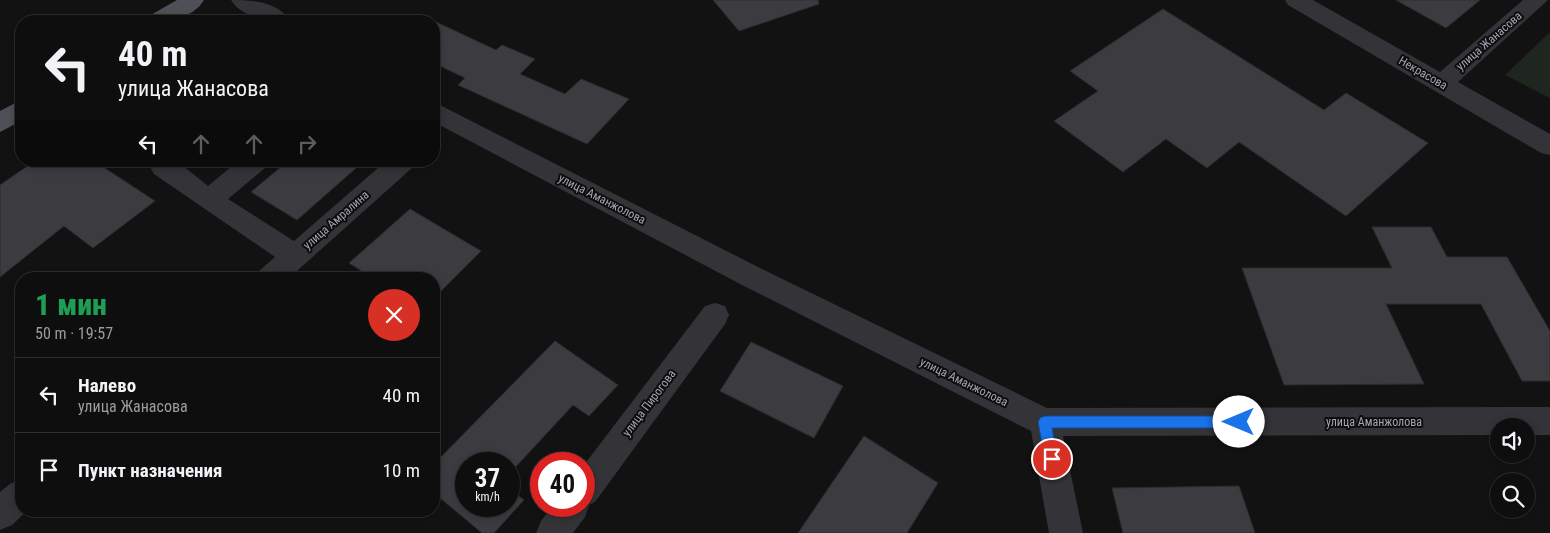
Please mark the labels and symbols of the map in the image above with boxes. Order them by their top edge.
street label: улица Жанасова [1453,9,1525,73]
street label: Некрасова [1396,53,1450,93]
street label: улица Аманжолова [556,171,648,227]
street label: улица Амралина [300,188,372,252]
street label: улица Аманжолова [918,355,1010,409]
street label: улица Пирогова [620,367,679,439]
position arrow [1212,395,1264,447]
street label: улица Аманжолова [1326,415,1422,429]
pin [1031,438,1073,480]
speed limit sign: 40 [530,452,595,517]

